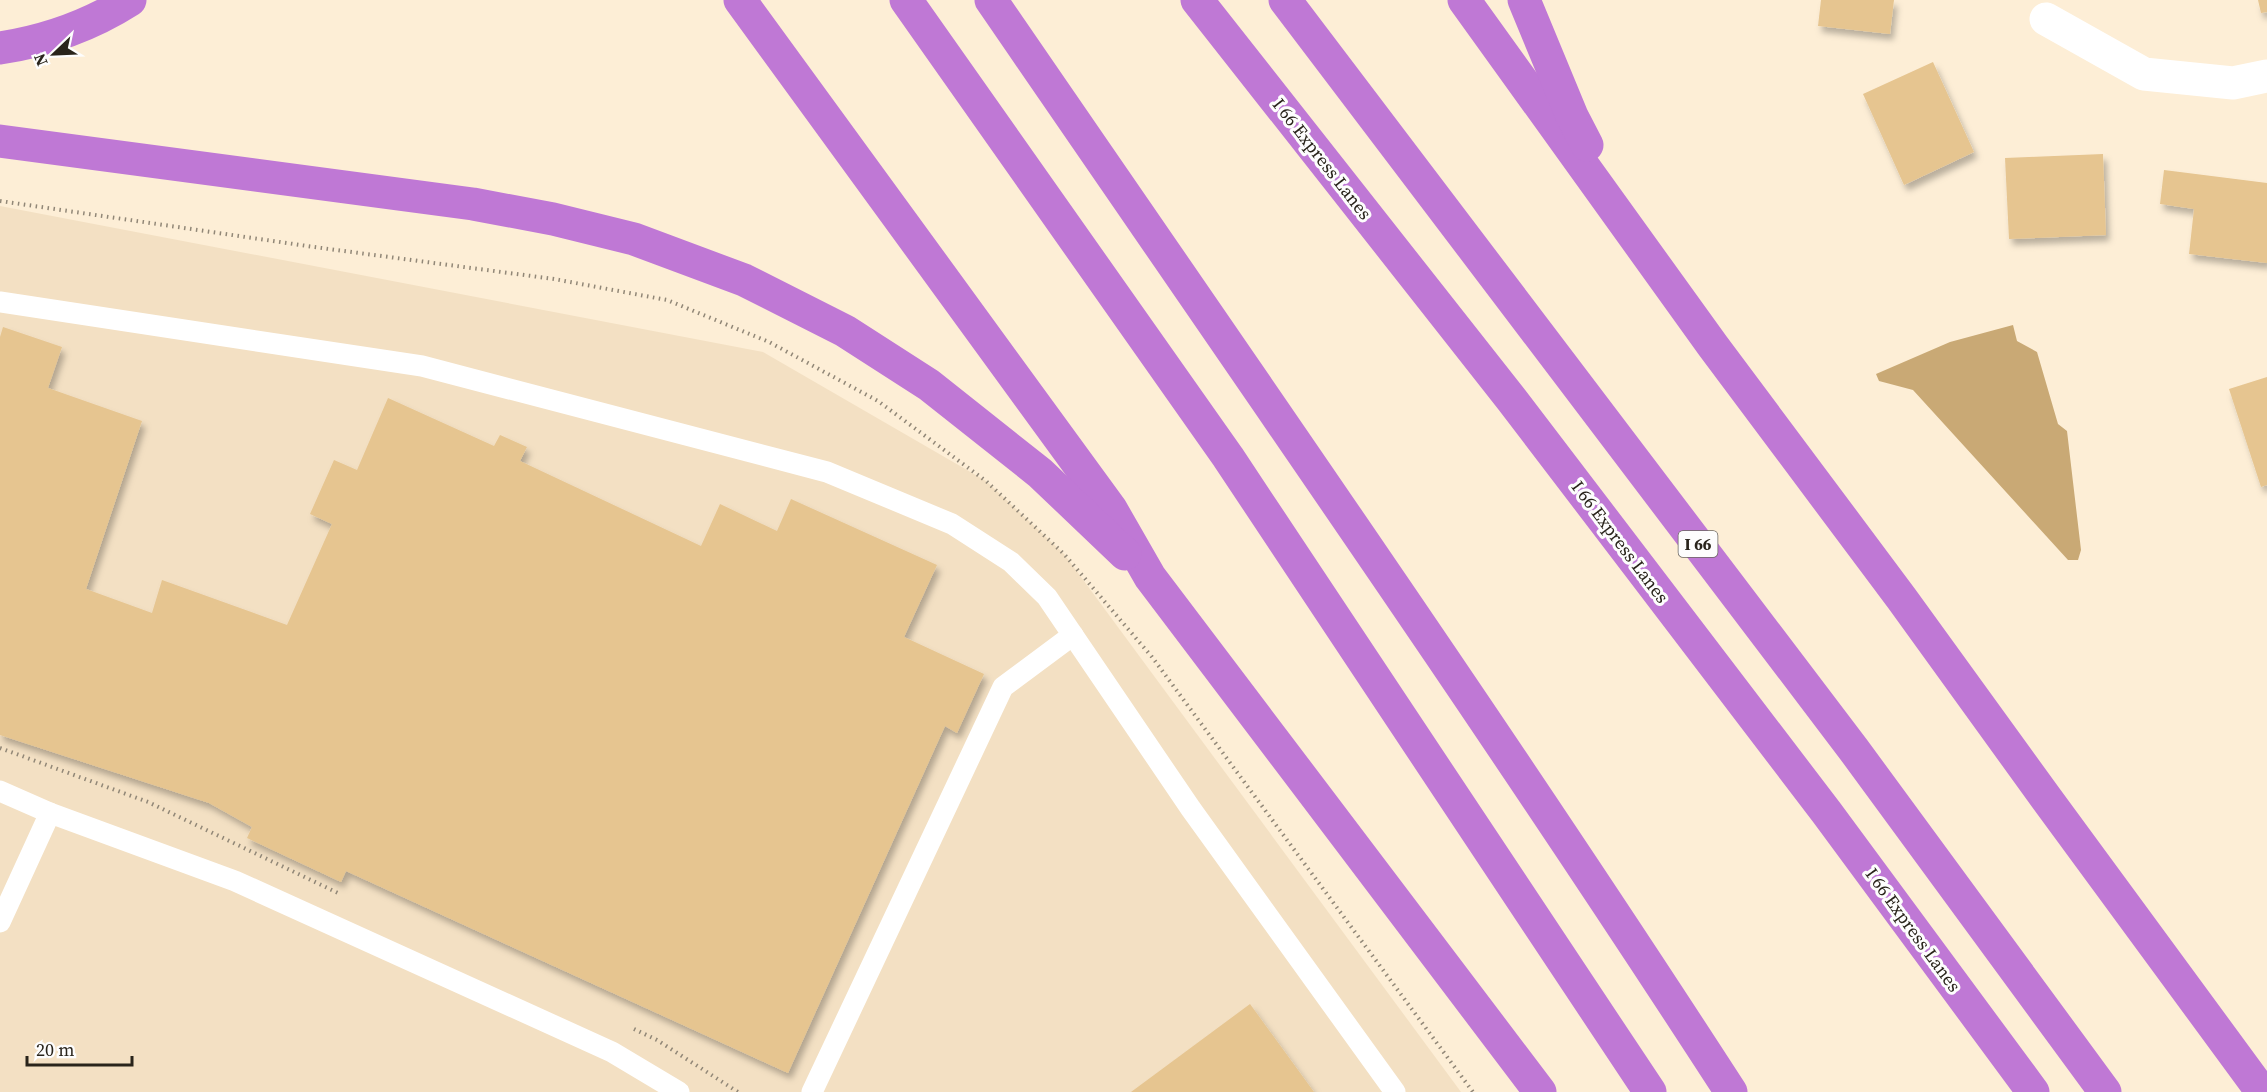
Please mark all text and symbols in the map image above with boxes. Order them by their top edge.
north arrow [24,24,84,84]
text: N [28,50,53,70]
street label: I 66 Express Lanes [1267,93,1378,225]
street label: I 66 Express Lanes [1566,475,1675,608]
road number: I 66 [1678,531,1718,557]
street label: I 66 Express Lanes [1860,863,1967,997]
scale bar [27,1029,132,1067]
text: 20 m [36,1037,74,1062]

